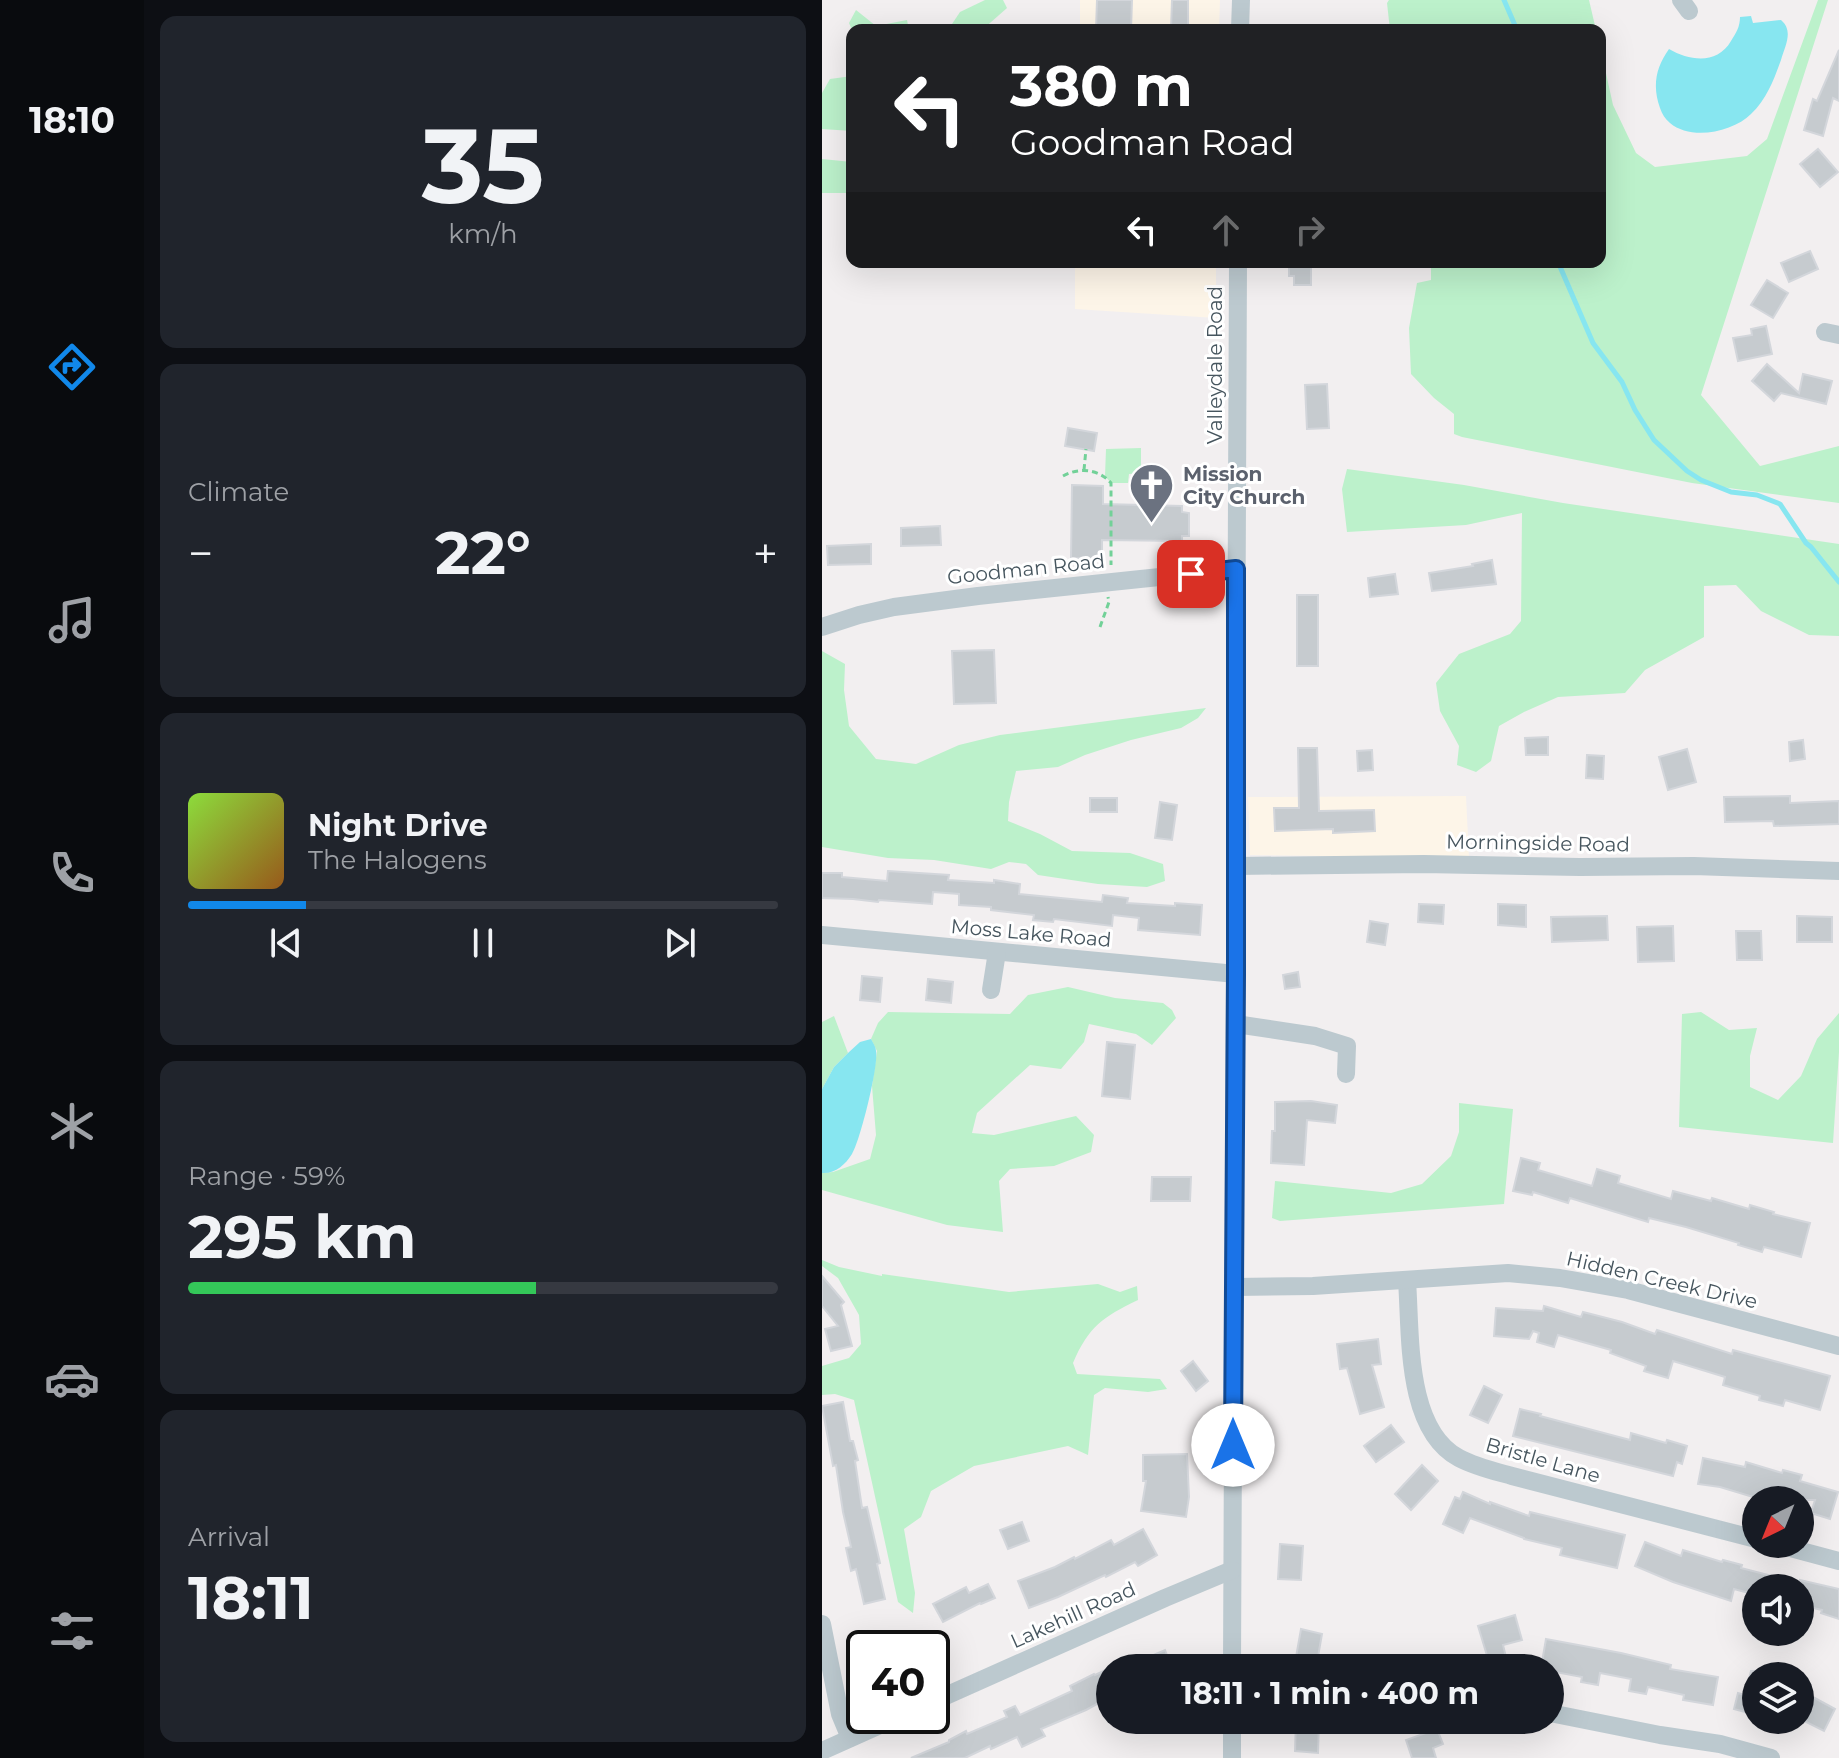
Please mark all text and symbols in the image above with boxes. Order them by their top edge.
text: 380 m [1010,52,1193,120]
icon: left [878,56,982,160]
text: 18:10 [29,98,115,142]
text: 35 [422,102,544,229]
text: Goodman Road [1010,120,1295,164]
icon: left [1120,208,1164,252]
icon: ahead [1204,208,1248,252]
icon: right [1288,208,1332,252]
text: km/h [448,218,518,250]
street label: Valleydale Road [1203,286,1227,444]
icon: directions [44,339,100,395]
church icon: Mission City Church [1128,461,1176,524]
place label: Mission City Church [1183,462,1305,509]
text: Climate [188,476,289,508]
text: 22° [435,516,531,589]
text: − [188,526,213,580]
text: + [753,526,778,580]
pin [1157,540,1225,608]
street label: Goodman Road [946,549,1106,589]
icon: arrive [1169,552,1213,596]
icon: music [44,592,100,648]
text: Night Drive [308,807,488,844]
street label: Morningside Road [1446,829,1630,857]
text: The Halogens [308,844,487,876]
icon: phone [44,845,100,901]
street label: Moss Lake Road [950,914,1112,952]
icon: previous [264,921,308,965]
icon: pause [461,921,505,965]
icon: next [658,921,702,965]
icon: climate [44,1098,100,1154]
text: Range · 59% [188,1160,345,1192]
text: 295 km [188,1200,416,1273]
street label: Hidden Creek Drive [1564,1246,1760,1314]
icon: car [44,1351,100,1407]
position arrow [1191,1403,1275,1487]
street label: Bristle Lane [1483,1432,1603,1488]
north arrow [1742,1486,1814,1558]
map controls [1742,1486,1814,1734]
text: Arrival [188,1521,270,1553]
text: 18:11 [188,1561,314,1634]
button: sound [1742,1574,1814,1646]
street label: Lakehill Road [1007,1577,1139,1653]
icon: filters [44,1603,100,1659]
speed limit sign: 40 [846,1630,950,1734]
button: layers [1742,1662,1814,1734]
text: 18:11 · 1 min · 400 m [1181,1675,1479,1712]

